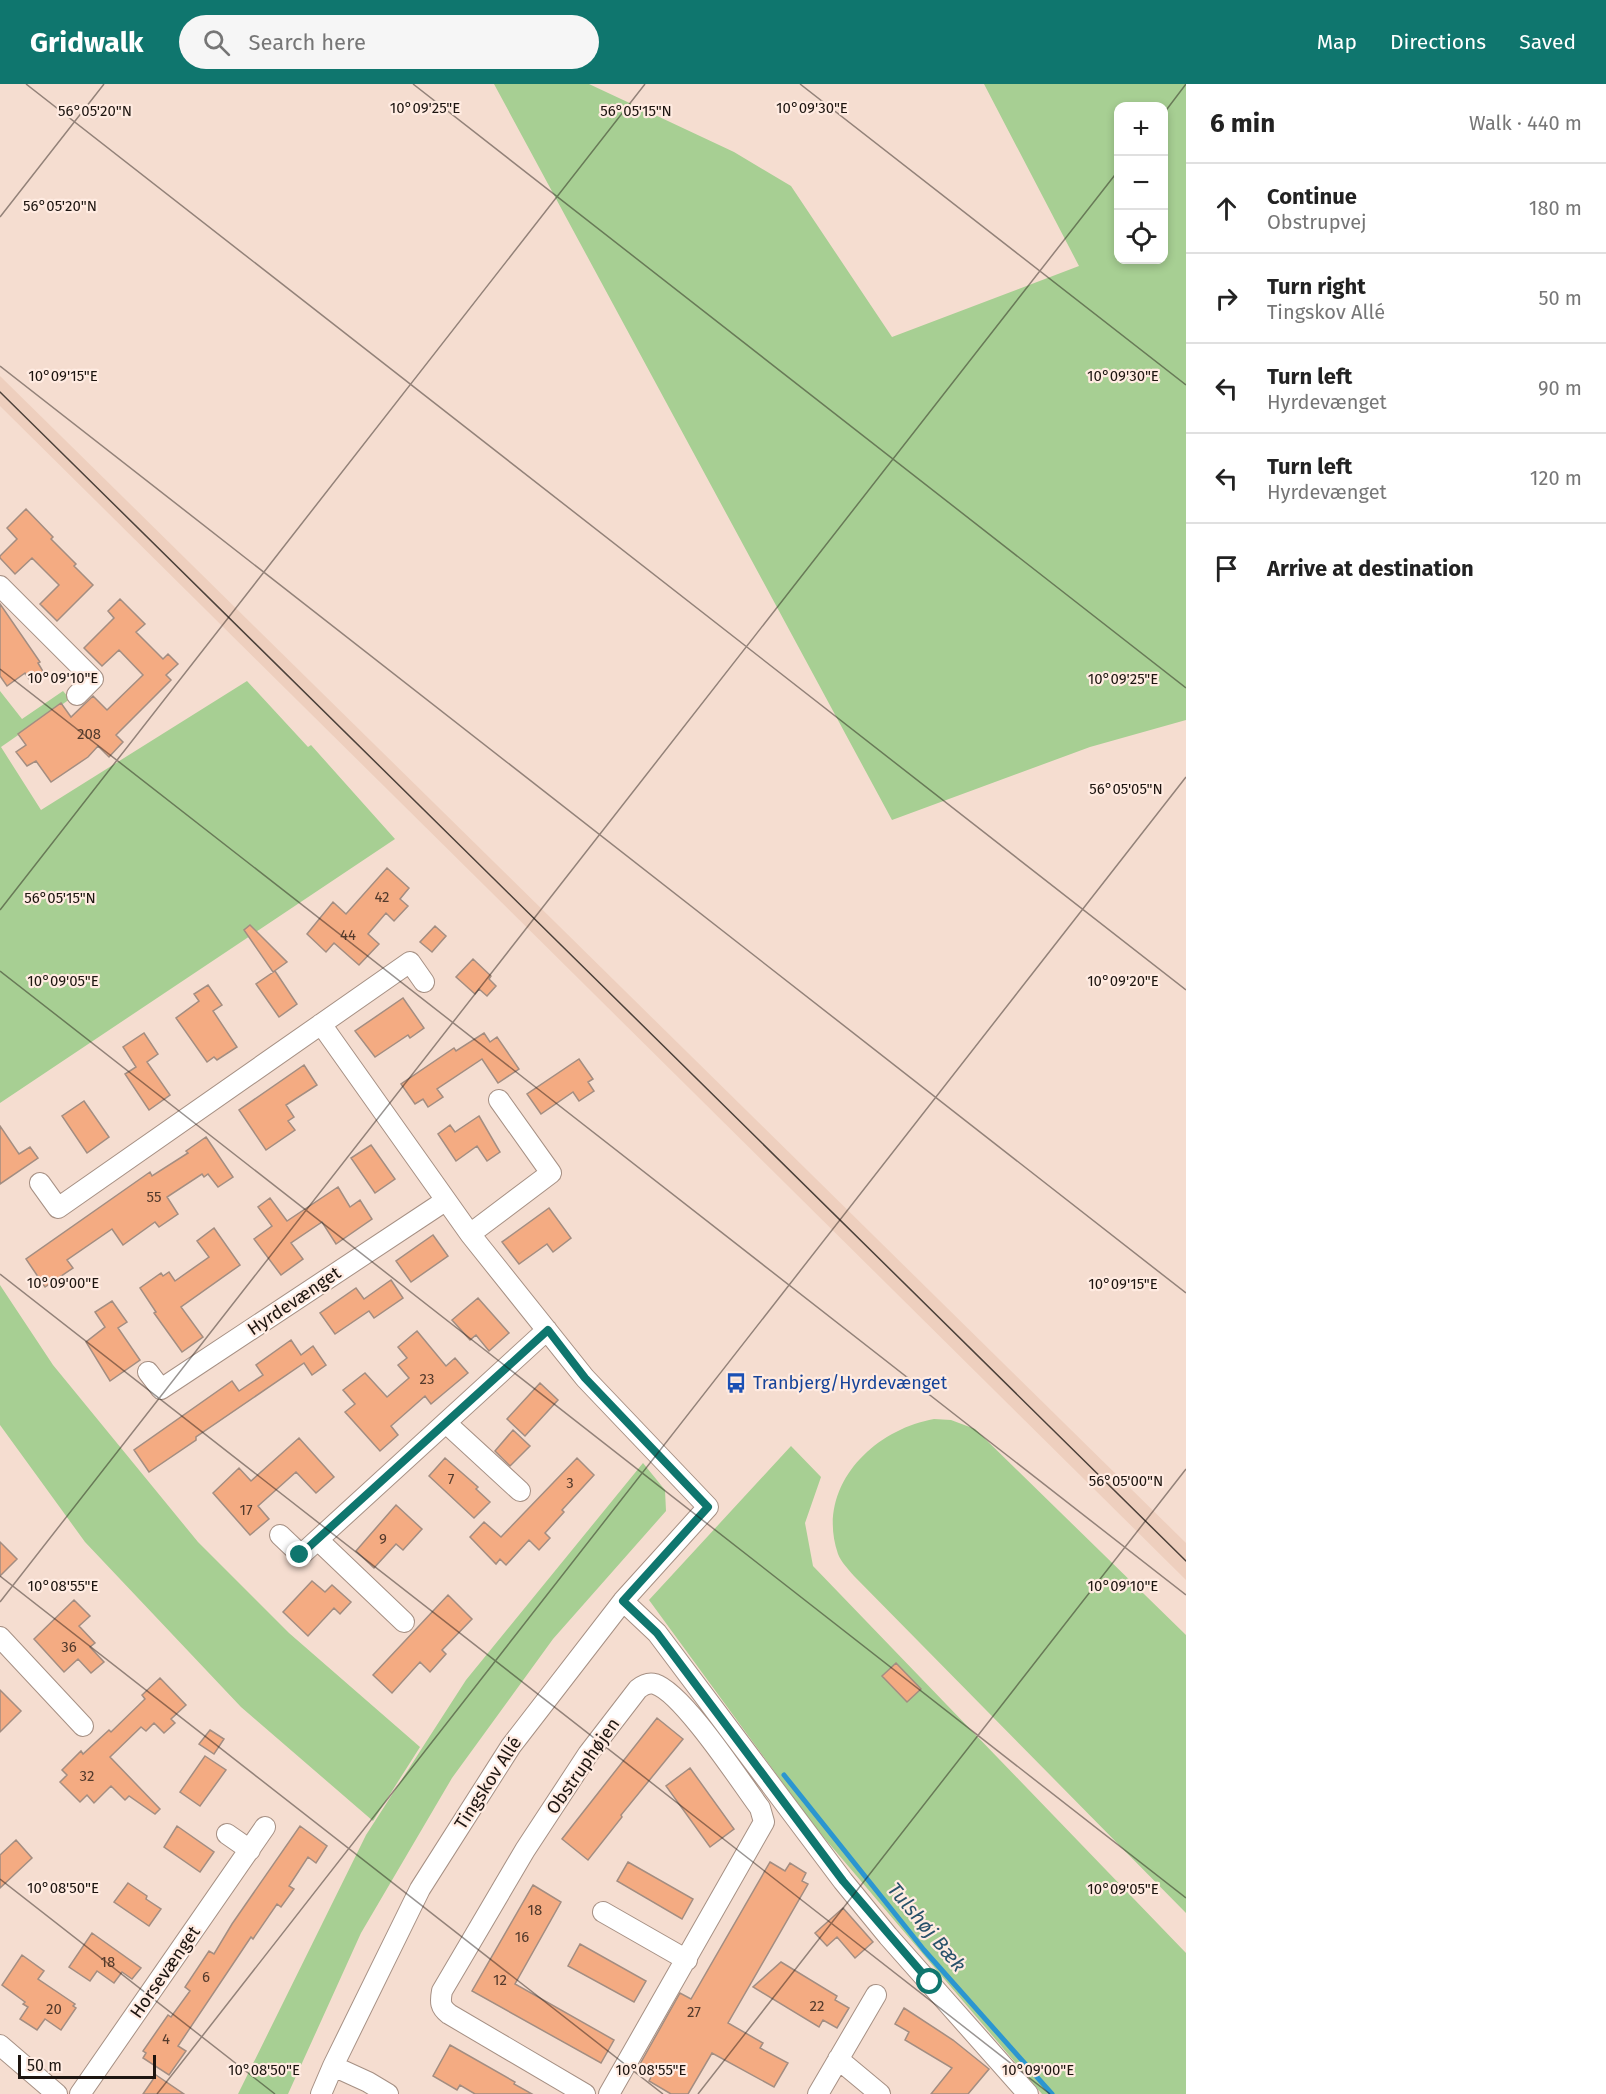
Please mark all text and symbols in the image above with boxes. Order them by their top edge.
search box [179,15,599,69]
text: Gridwalk [30,26,143,59]
icon: search [200,26,233,59]
text: Search here [248,29,366,56]
text: Map [1317,29,1357,55]
text: Directions [1390,29,1486,55]
text: Saved [1519,29,1576,55]
text: 10°09'25"E [390,99,460,117]
text: 10°09'30"E [776,99,848,117]
text: 56°05'20"N [58,102,132,120]
text: 56°05'15"N [600,102,672,120]
map controls [1114,102,1168,264]
button: + [1114,102,1168,156]
text: 6 min [1210,108,1275,139]
text: Walk · 440 m [1469,111,1582,135]
button: − [1114,156,1168,210]
text: Continue [1267,183,1357,210]
icon: ahead [1210,192,1243,225]
text: 180 m [1529,196,1582,220]
text: 56°05'20"N [23,197,97,215]
button: locate [1114,210,1168,264]
text: Obstrupvej [1267,210,1367,234]
text: Turn right [1267,273,1366,300]
icon: right [1210,282,1243,315]
text: 50 m [1538,286,1582,310]
text: Tingskov Allé [1267,300,1385,324]
text: Turn left [1267,363,1352,390]
text: 10°09'15"E [28,367,98,385]
text: 10°09'30"E [1087,367,1159,385]
icon: left [1210,372,1243,405]
text: 90 m [1538,376,1582,400]
text: Hyrdevænget [1267,390,1387,414]
text: Turn left [1267,453,1352,480]
icon: left [1210,462,1243,495]
text: 120 m [1530,466,1582,490]
text: Hyrdevænget [1267,480,1387,504]
icon: arrive [1210,552,1243,585]
text: Arrive at destination [1267,555,1474,582]
text: 10°09'10"E [28,669,98,687]
text: 10°09'25"E [1088,670,1158,688]
house number: 208 [77,725,101,743]
text: 56°05'05"N [1089,780,1163,798]
house number: 42 [374,888,390,906]
text: 56°05'15"N [24,889,96,907]
house number: 44 [340,926,356,944]
text: 10°09'05"E [27,972,99,990]
text: 10°09'20"E [1087,972,1159,990]
house number: 55 [147,1188,161,1206]
street label: Hyrdevænget [243,1261,345,1340]
text: 10°09'00"E [27,1274,99,1292]
text: 10°09'15"E [1088,1275,1158,1293]
house number: 23 [420,1370,434,1388]
bus stop icon: Tranbjerg/Hyrdevænget [724,1371,748,1395]
place label: Tranbjerg/Hyrdevænget [753,1372,948,1394]
house number: 7 [448,1470,455,1488]
text: 56°05'00"N [1089,1472,1163,1490]
house number: 3 [566,1474,574,1492]
house number: 17 [239,1501,253,1519]
house number: 9 [379,1530,387,1548]
route end [286,1541,312,1567]
text: 10°08'55"E [28,1577,98,1595]
text: 10°09'10"E [1088,1577,1158,1595]
house number: 36 [61,1638,77,1656]
street label: Obstruphøjen [542,1714,624,1818]
street label: Tingskov Allé [450,1732,526,1834]
house number: 32 [80,1767,94,1785]
water label: Tulshøj Bæk [883,1877,971,1977]
text: 10°08'50"E [27,1879,99,1897]
text: 10°09'05"E [1087,1880,1159,1898]
house number: 18 [528,1901,542,1919]
street label: Horsevænget [125,1921,205,2022]
house number: 16 [515,1928,529,1946]
house number: 18 [101,1953,115,1971]
house number: 6 [202,1968,210,1986]
route start [916,1968,942,1994]
house number: 12 [493,1971,507,1989]
house number: 22 [810,1997,824,2015]
house number: 20 [46,2000,62,2018]
house number: 27 [687,2003,701,2021]
house number: 4 [162,2030,170,2048]
scale bar [18,2052,156,2080]
text: 50 m [27,2056,62,2075]
text: 10°08'50"E [228,2061,300,2079]
text: 10°08'55"E [616,2061,686,2079]
text: 10°09'00"E [1002,2061,1074,2079]

